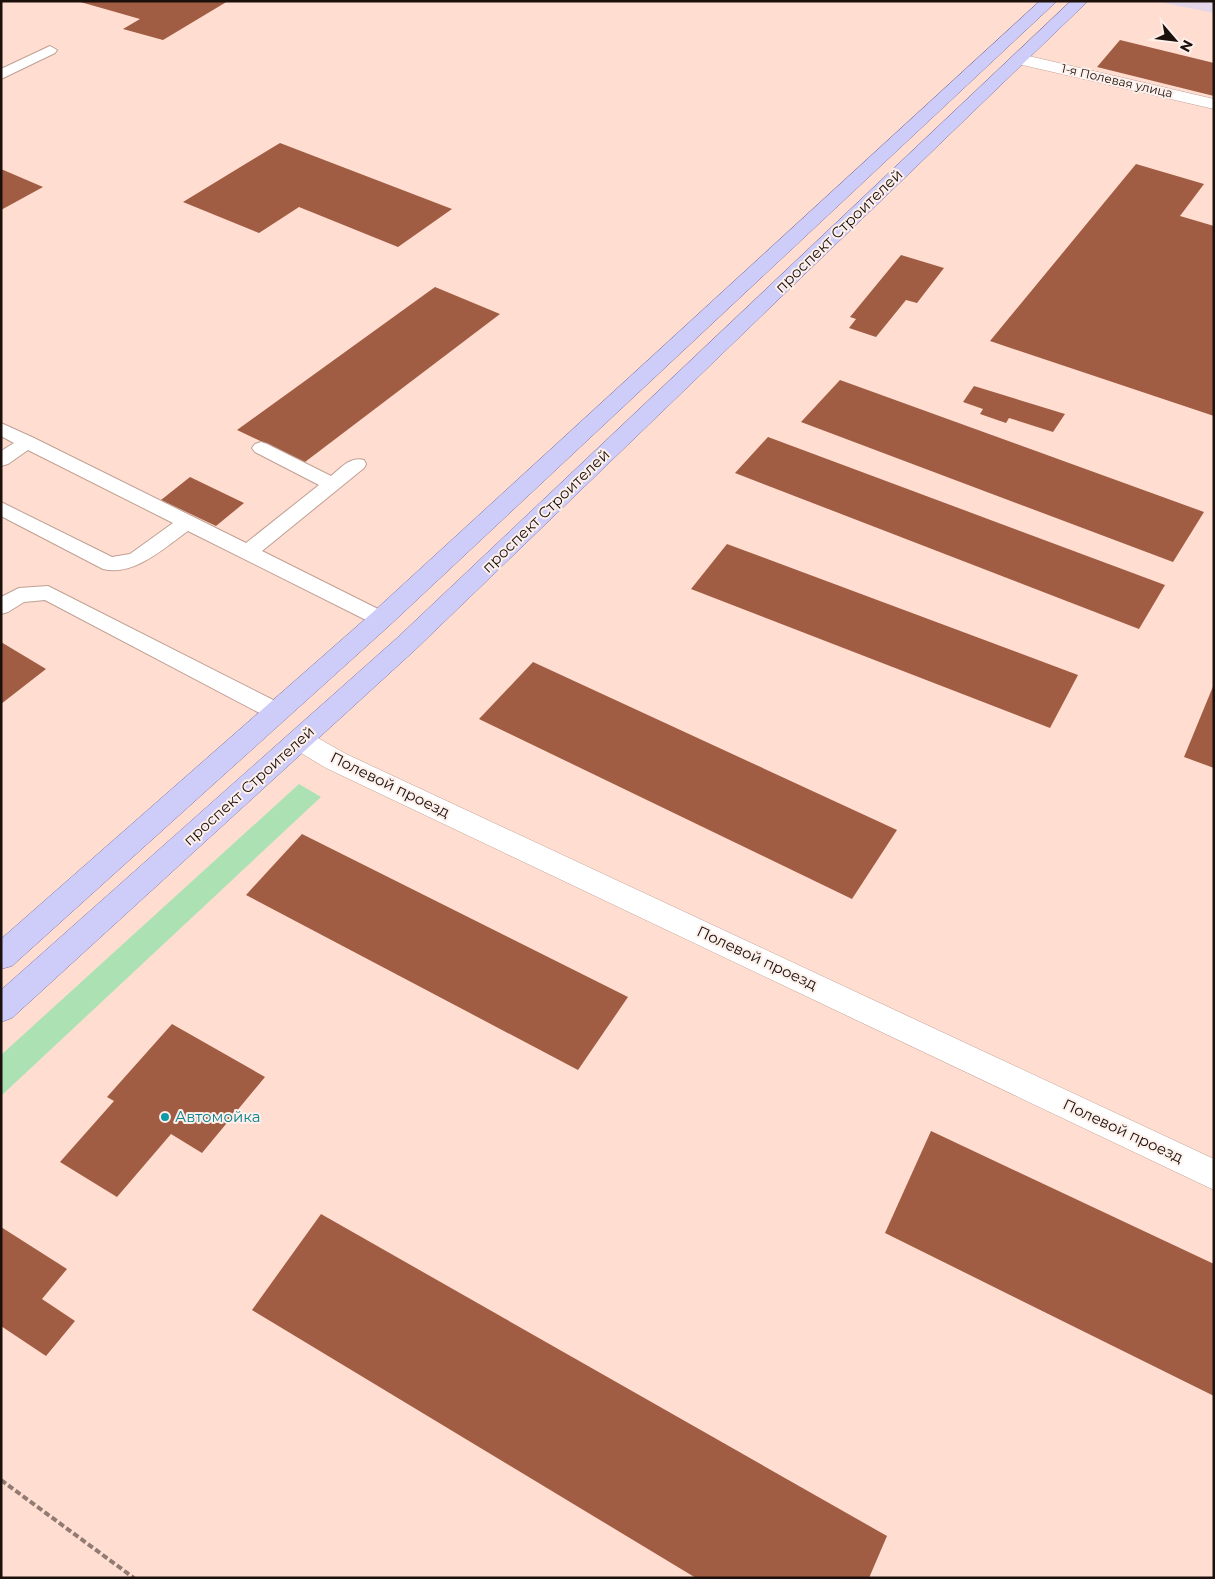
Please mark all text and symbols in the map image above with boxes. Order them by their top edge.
north arrow [1150,15,1200,65]
text: N [1176,37,1197,55]
street label: 1-я Полевая улица [1060,60,1174,101]
street label: проспект Строителей [771,165,906,297]
street label: проспект Строителей [478,445,613,577]
street label: проспект Строителей [179,722,318,850]
street label: Полевой проезд [327,747,453,822]
street label: Полевой проезд [694,921,821,994]
street label: Полевой проезд [1060,1094,1187,1167]
place label: Автомойка [175,1107,261,1126]
marker: Автомойка [159,1111,171,1123]

